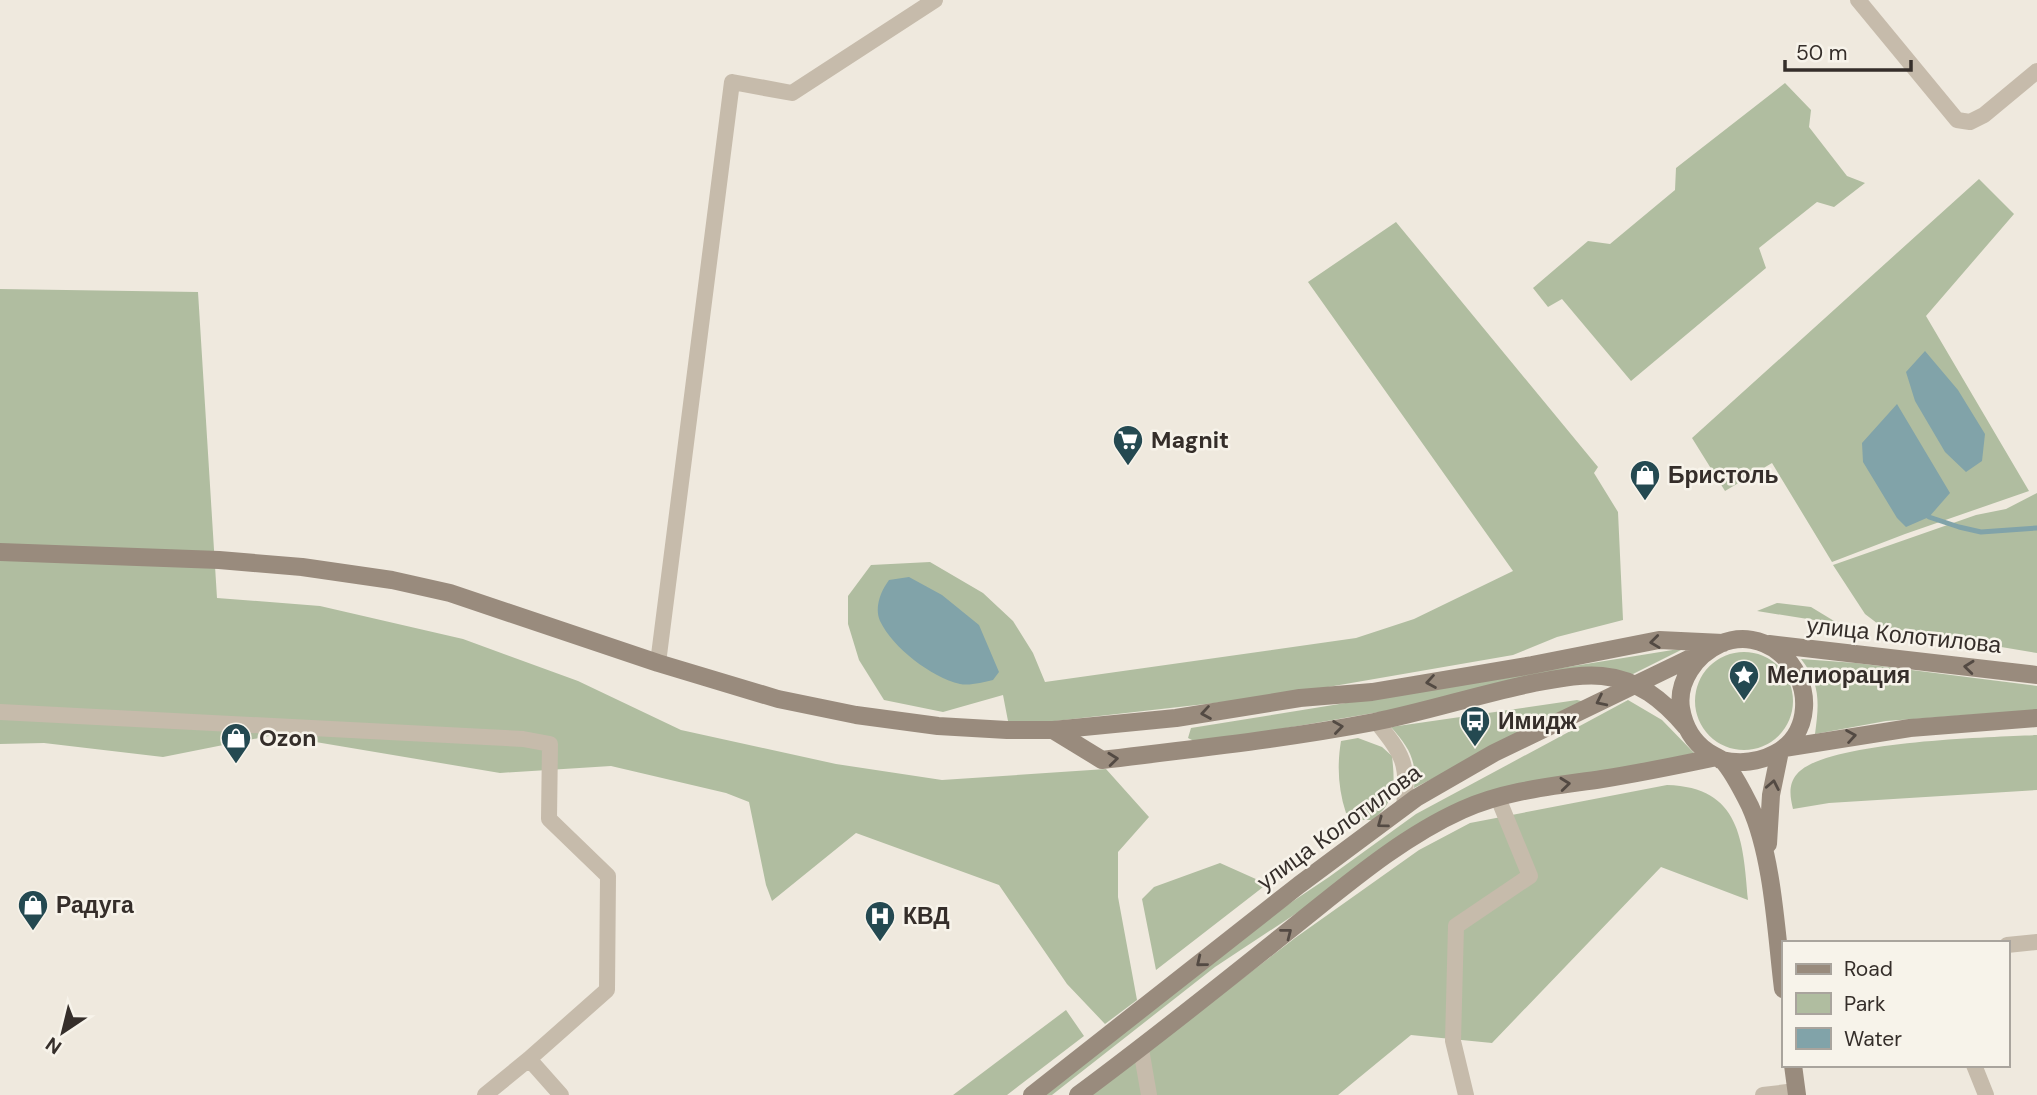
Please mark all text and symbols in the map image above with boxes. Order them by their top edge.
scale bar [1785,28,1911,72]
text: 50 m [1796,39,1847,67]
supermarket icon: Magnit [1111,423,1145,467]
place label: Magnit [1151,425,1229,455]
shop icon: Бристоль [1628,458,1662,502]
place label: Бристоль [1668,460,1779,490]
street label: улица Колотилова [1805,610,2003,660]
one-way arrow [1649,634,1661,649]
place icon: Мелиорация [1727,658,1761,702]
place label: Мелиорация [1767,660,1910,690]
one-way arrow [1963,660,1975,675]
one-way arrow [1425,674,1437,689]
one-way arrow [1596,693,1608,707]
bus stop icon: Имидж [1458,704,1492,748]
one-way arrow [1200,705,1212,720]
place label: Имидж [1498,706,1577,736]
one-way arrow [1332,720,1344,735]
shop icon: Ozon [219,721,253,765]
place label: Ozon [259,723,317,753]
one-way arrow [1846,729,1857,744]
one-way arrow [1107,751,1119,766]
street label: улица Колотилова [1251,757,1427,897]
one-way arrow [1559,776,1571,791]
one-way arrow [1765,779,1780,791]
one-way arrow [1377,815,1389,828]
shop icon: Радуга [16,888,50,932]
place label: Радуга [56,890,134,920]
hospital icon: КВД [863,899,897,943]
place label: КВД [903,901,950,931]
one-way arrow [1279,928,1291,941]
legend [1782,941,2009,1067]
one-way arrow [1197,954,1209,967]
text: Road [1844,955,1893,983]
text: Park [1844,990,1886,1018]
north arrow [28,997,98,1067]
text: Water [1844,1025,1902,1053]
text: N [41,1031,66,1060]

